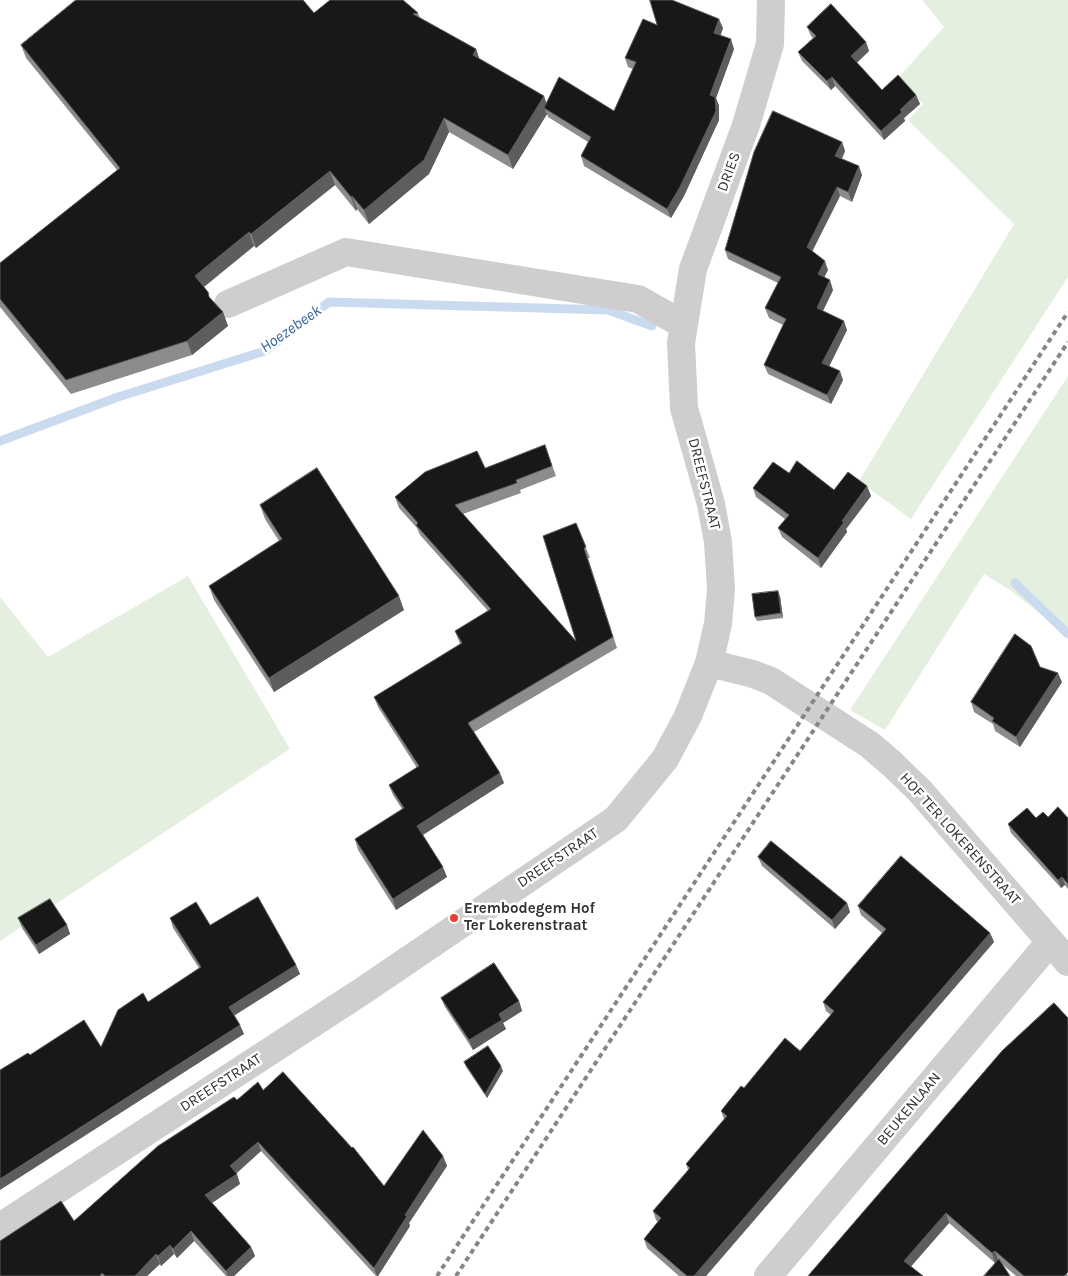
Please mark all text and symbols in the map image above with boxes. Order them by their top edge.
street label: DRIES [714,150,744,194]
water label: Hoezebeek [257,301,325,357]
street label: DREEFSTRAAT [684,436,724,532]
street label: HOF TER LOKERENSTRAAT [896,769,1024,909]
street label: DREEFSTRAAT [514,824,602,892]
place label: Erembodegem Hof Ter Lokerenstraat [464,900,595,935]
marker: Erembodegem Hof Ter Lokerenstraat [448,912,460,924]
street label: DREEFSTRAAT [177,1050,265,1116]
street label: BEUKENLAAN [873,1069,945,1149]

